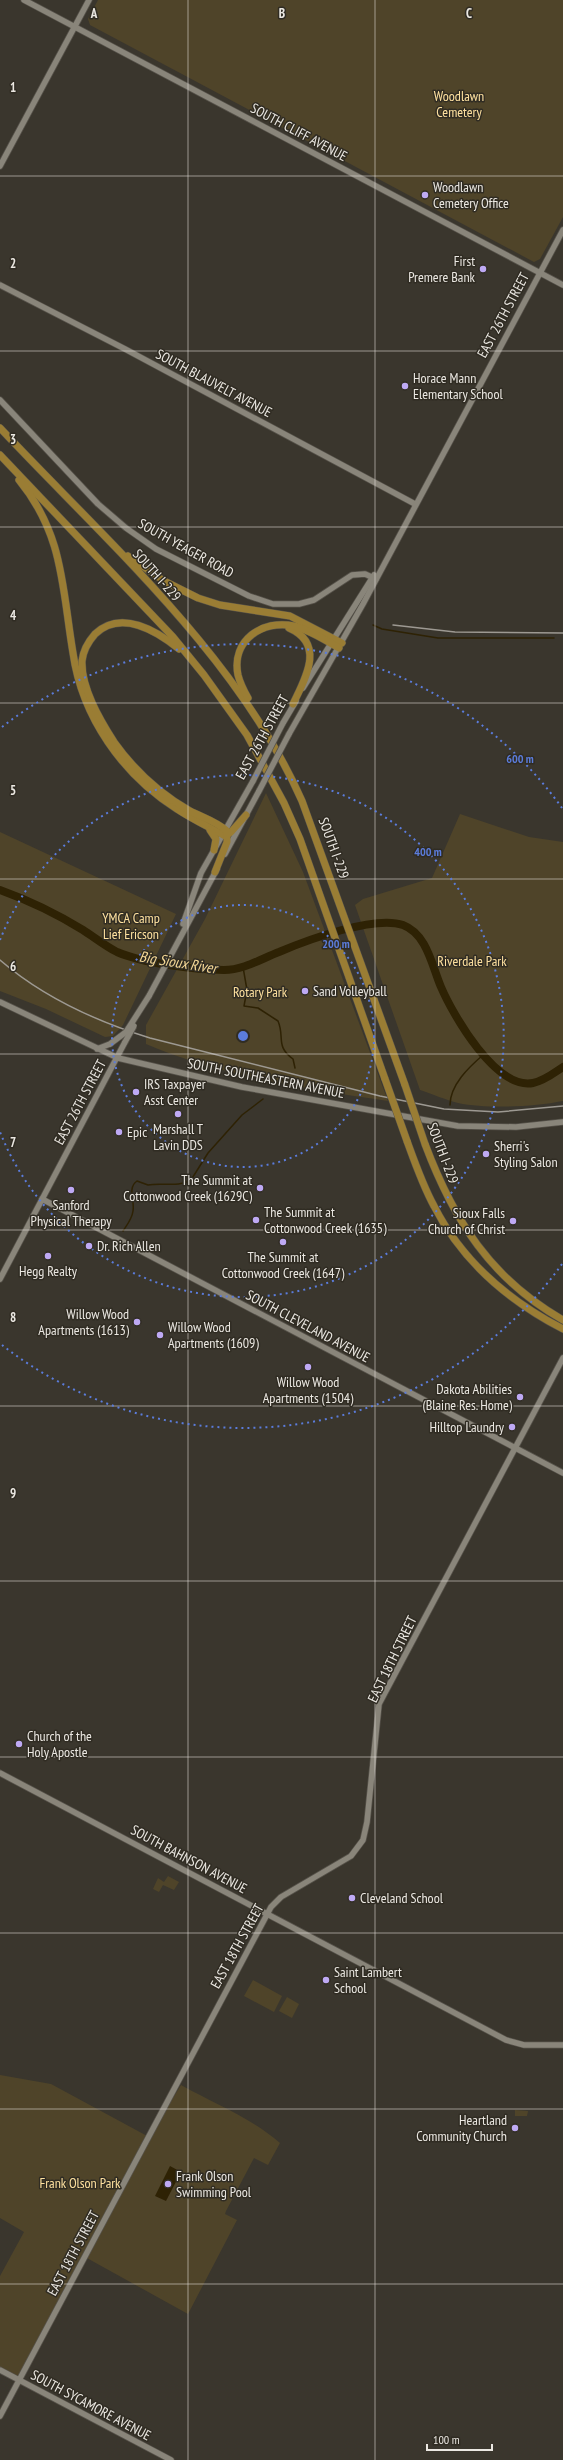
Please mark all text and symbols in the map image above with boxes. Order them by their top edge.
text: A [90,5,98,22]
text: B [279,5,285,22]
text: C [466,5,472,22]
text: 1 [10,79,16,96]
park label: Woodlawn Cemetery [434,87,484,121]
street label: SOUTH CLIFF AVENUE [248,99,350,165]
place label: Woodlawn Cemetery Office [433,178,509,212]
marker: Woodlawn Cemetery Office [420,190,430,200]
place label: First Premere Bank [408,252,476,286]
text: 2 [10,255,16,272]
marker: First Premere Bank [478,264,488,274]
street label: EAST 26TH STREET [473,269,533,361]
street label: SOUTH BLAUVELT AVENUE [153,345,275,421]
place label: Horace Mann Elementary School [413,369,503,403]
marker: Horace Mann Elementary School [400,381,410,391]
text: 3 [10,431,16,448]
street label: SOUTH YEAGER ROAD [135,514,237,582]
street label: SOUTH I-229 [129,545,185,605]
text: 4 [10,607,17,624]
street label: EAST 26TH STREET [231,691,293,782]
text: 600 m [506,751,534,766]
text: 5 [10,782,16,799]
street label: SOUTH I-229 [315,815,353,881]
text: 400 m [414,844,442,859]
park label: YMCA Camp Lief Ericson [102,909,160,943]
text: 200 m [322,936,350,951]
water label: Big Sioux River [138,946,220,978]
park label: Riverdale Park [437,952,507,970]
text: 6 [10,958,16,975]
place label: Sand Volleyball [313,982,388,1000]
park label: Rotary Park [233,983,288,1001]
marker: Sand Volleyball [300,986,310,996]
centre of rings [236,1029,250,1043]
street label: SOUTH SOUTHEASTERN AVENUE [186,1054,346,1102]
street label: EAST 26TH STREET [50,1056,110,1148]
place label: IRS Taxpayer Asst Center [144,1075,206,1109]
marker: IRS Taxpayer Asst Center [131,1087,141,1097]
marker: Marshall T Lavin DDS [173,1109,183,1119]
place label: Marshall T Lavin DDS [153,1120,204,1154]
street label: SOUTH I-229 [423,1120,463,1186]
place label: Epic [127,1123,147,1141]
marker: Epic [114,1127,124,1137]
text: 7 [10,1134,16,1151]
place label: Sherri's Styling Salon [494,1137,558,1171]
marker: Sherri's Styling Salon [481,1149,491,1159]
place label: The Summit at Cottonwood Creek (1629C) [123,1171,253,1205]
marker: The Summit at Cottonwood Creek (1629C) [255,1183,265,1193]
marker: Sanford Physical Therapy [66,1185,76,1195]
place label: Sanford Physical Therapy [31,1196,112,1230]
place label: The Summit at Cottonwood Creek (1635) [264,1203,387,1237]
place label: Sioux Falls Church of Christ [428,1204,505,1238]
marker: The Summit at Cottonwood Creek (1635) [251,1215,261,1225]
marker: Sioux Falls Church of Christ [508,1216,518,1226]
place label: Dr. Rich Allen [97,1237,161,1255]
marker: The Summit at Cottonwood Creek (1647) [278,1237,288,1247]
marker: Dr. Rich Allen [84,1241,94,1251]
place label: The Summit at Cottonwood Creek (1647) [222,1248,345,1282]
marker: Hegg Realty [43,1251,53,1261]
place label: Hegg Realty [19,1262,78,1280]
street label: SOUTH CLEVELAND AVENUE [243,1286,373,1366]
place label: Willow Wood Apartments (1613) [38,1305,130,1339]
text: 8 [10,1309,16,1326]
marker: Willow Wood Apartments (1613) [132,1317,142,1327]
place label: Willow Wood Apartments (1609) [168,1318,259,1352]
marker: Willow Wood Apartments (1609) [155,1330,165,1340]
marker: Willow Wood Apartments (1504) [303,1362,313,1372]
place label: Willow Wood Apartments (1504) [263,1373,354,1407]
place label: Dakota Abilities (Blaine Res. Home) [422,1380,513,1414]
marker: Dakota Abilities (Blaine Res. Home) [515,1392,525,1402]
place label: Hilltop Laundry [429,1418,505,1436]
marker: Hilltop Laundry [507,1422,517,1432]
text: 9 [10,1485,16,1502]
street label: EAST 18TH STREET [363,1612,421,1705]
place label: Church of the Holy Apostle [27,1727,92,1761]
marker: Church of the Holy Apostle [14,1739,24,1749]
street label: SOUTH BAHNSON AVENUE [128,1821,250,1897]
place label: Cleveland School [360,1889,444,1907]
marker: Cleveland School [347,1893,357,1903]
street label: EAST 18TH STREET [206,1900,268,1991]
place label: Saint Lambert School [334,1963,402,1997]
marker: Saint Lambert School [321,1975,331,1985]
place label: Heartland Community Church [416,2111,507,2145]
marker: Heartland Community Church [510,2123,520,2133]
place label: Frank Olson Swimming Pool [176,2167,252,2201]
park label: Frank Olson Park [39,2174,121,2192]
marker: Frank Olson Swimming Pool [163,2179,173,2189]
street label: EAST 18TH STREET [43,2207,103,2299]
street label: SOUTH SYCAMORE AVENUE [28,2366,154,2444]
scale bar [427,2426,492,2452]
text: 100 m [433,2432,460,2447]

